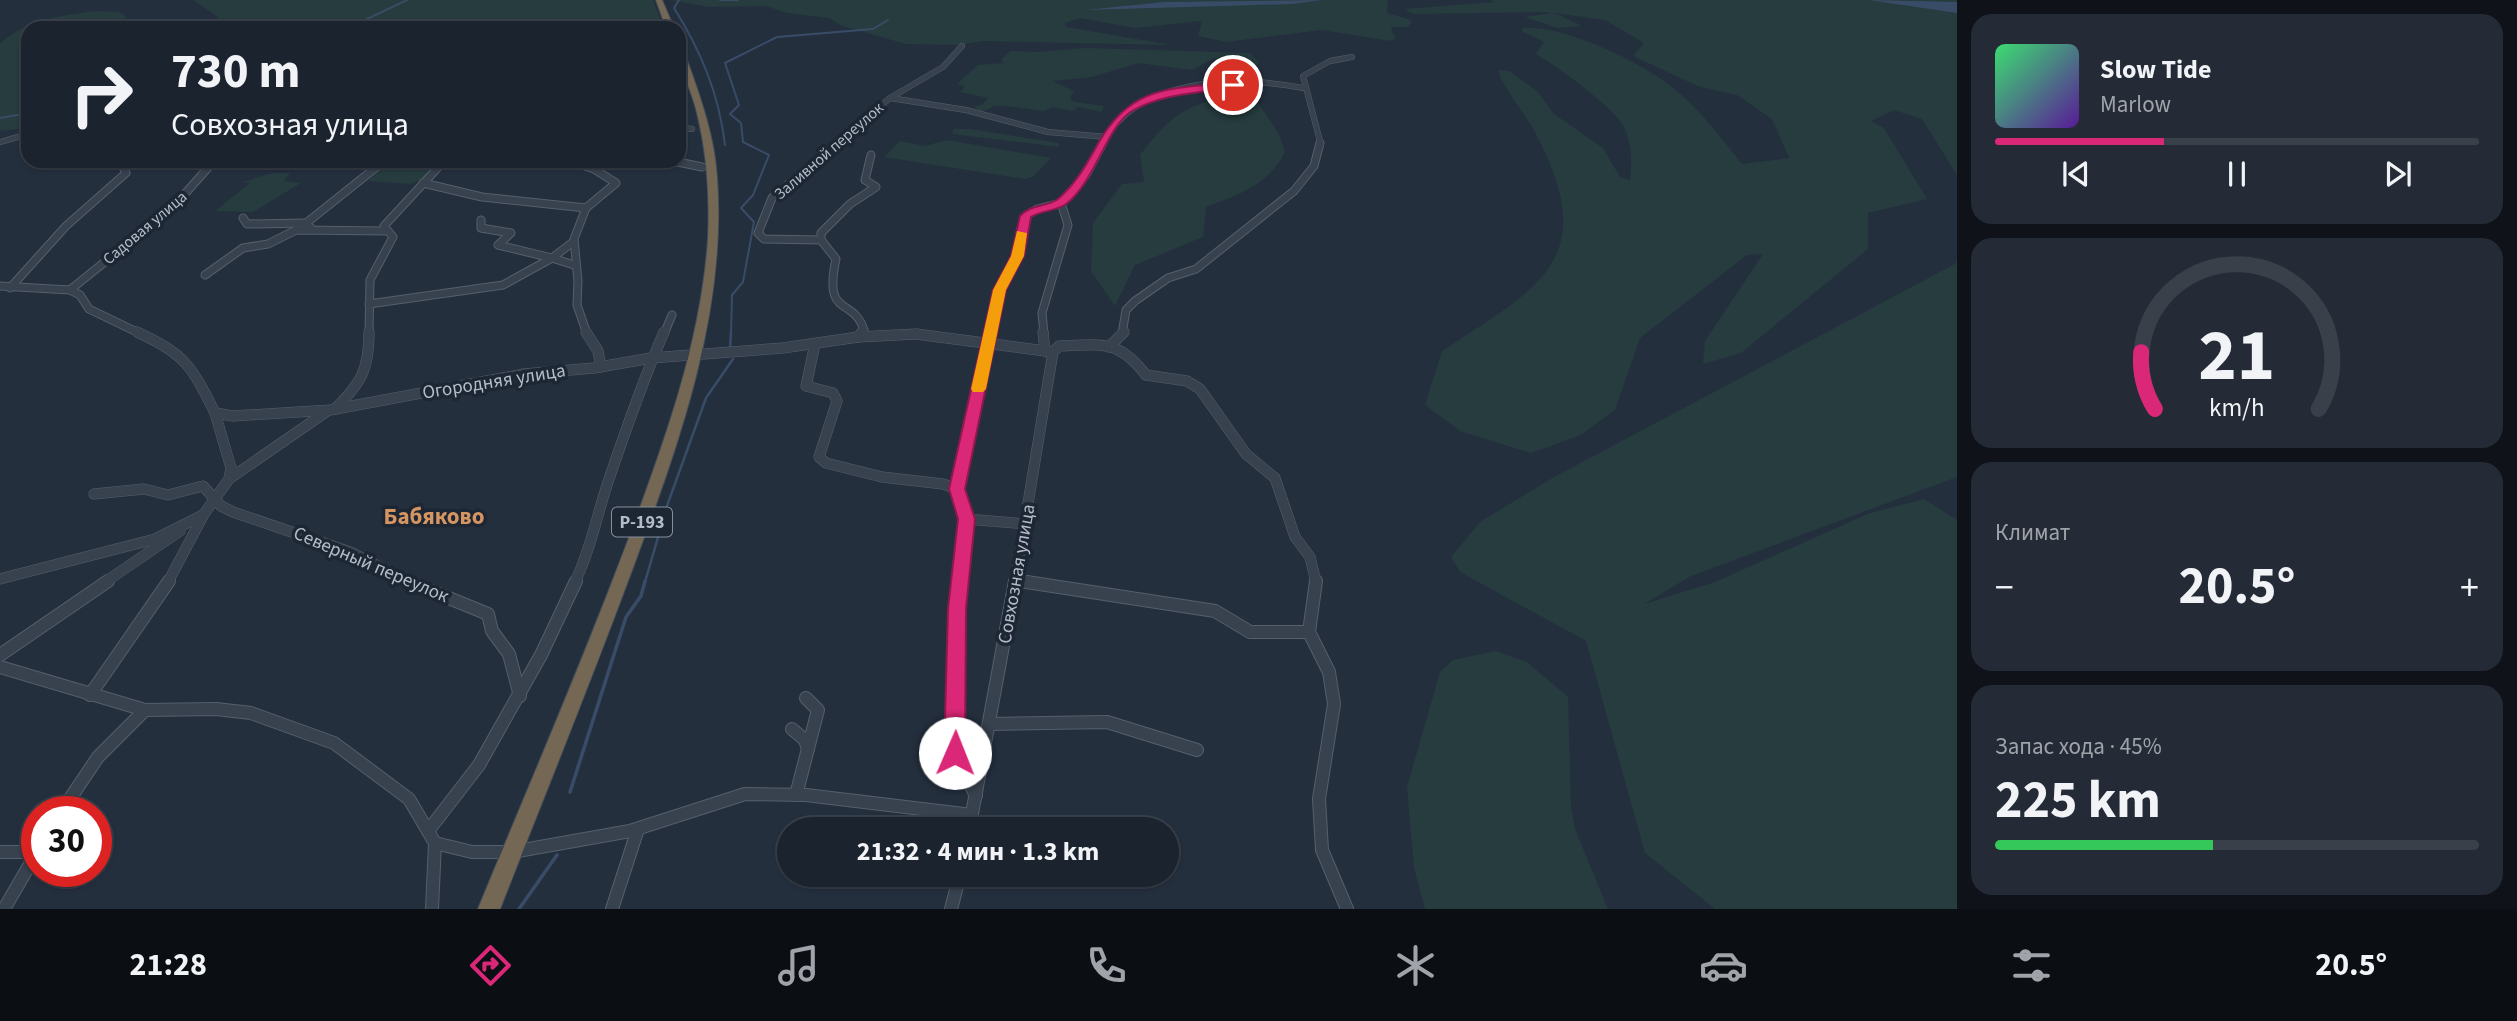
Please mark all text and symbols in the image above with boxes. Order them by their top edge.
text: 730 m [171,37,300,107]
icon: right [56,49,147,140]
text: Slow Tide [2100,51,2211,88]
pin [1203,55,1263,115]
icon: arrive [1214,66,1252,104]
text: Marlow [2100,88,2171,121]
street label: Заливной переулок [769,97,889,205]
text: Совхозная улица [171,102,409,148]
icon: previous [2057,155,2095,193]
icon: pause [2218,155,2256,193]
icon: next [2379,155,2417,193]
street label: Садовая улица [98,186,192,270]
text: 21 [2199,304,2275,408]
street label: Огородняя улица [420,357,568,407]
text: km/h [2209,389,2265,425]
district label: Бабяково [384,500,484,533]
street label: Совхозная улица [991,502,1043,646]
road number: Р-193 [612,508,672,536]
text: Климат [1995,516,2070,549]
street label: Северный переулок [289,520,453,610]
text: 20.5° [2179,550,2295,624]
text: − [1995,561,2014,615]
text: + [2460,561,2479,615]
position arrow [918,716,992,790]
text: Запас хода · 45% [1995,730,2162,763]
text: 225 km [1995,764,2161,838]
speed limit sign: 30 [21,796,112,887]
text: 21:32 · 4 мин · 1.3 km [857,833,1099,870]
icon: directions [466,941,515,990]
icon: music [774,941,823,990]
icon: phone [1082,941,1131,990]
icon: climate [1391,941,1440,990]
icon: car [1699,941,1748,990]
icon: filters [2007,941,2056,990]
text: 21:28 [130,942,207,988]
text: 20.5° [2315,942,2387,988]

